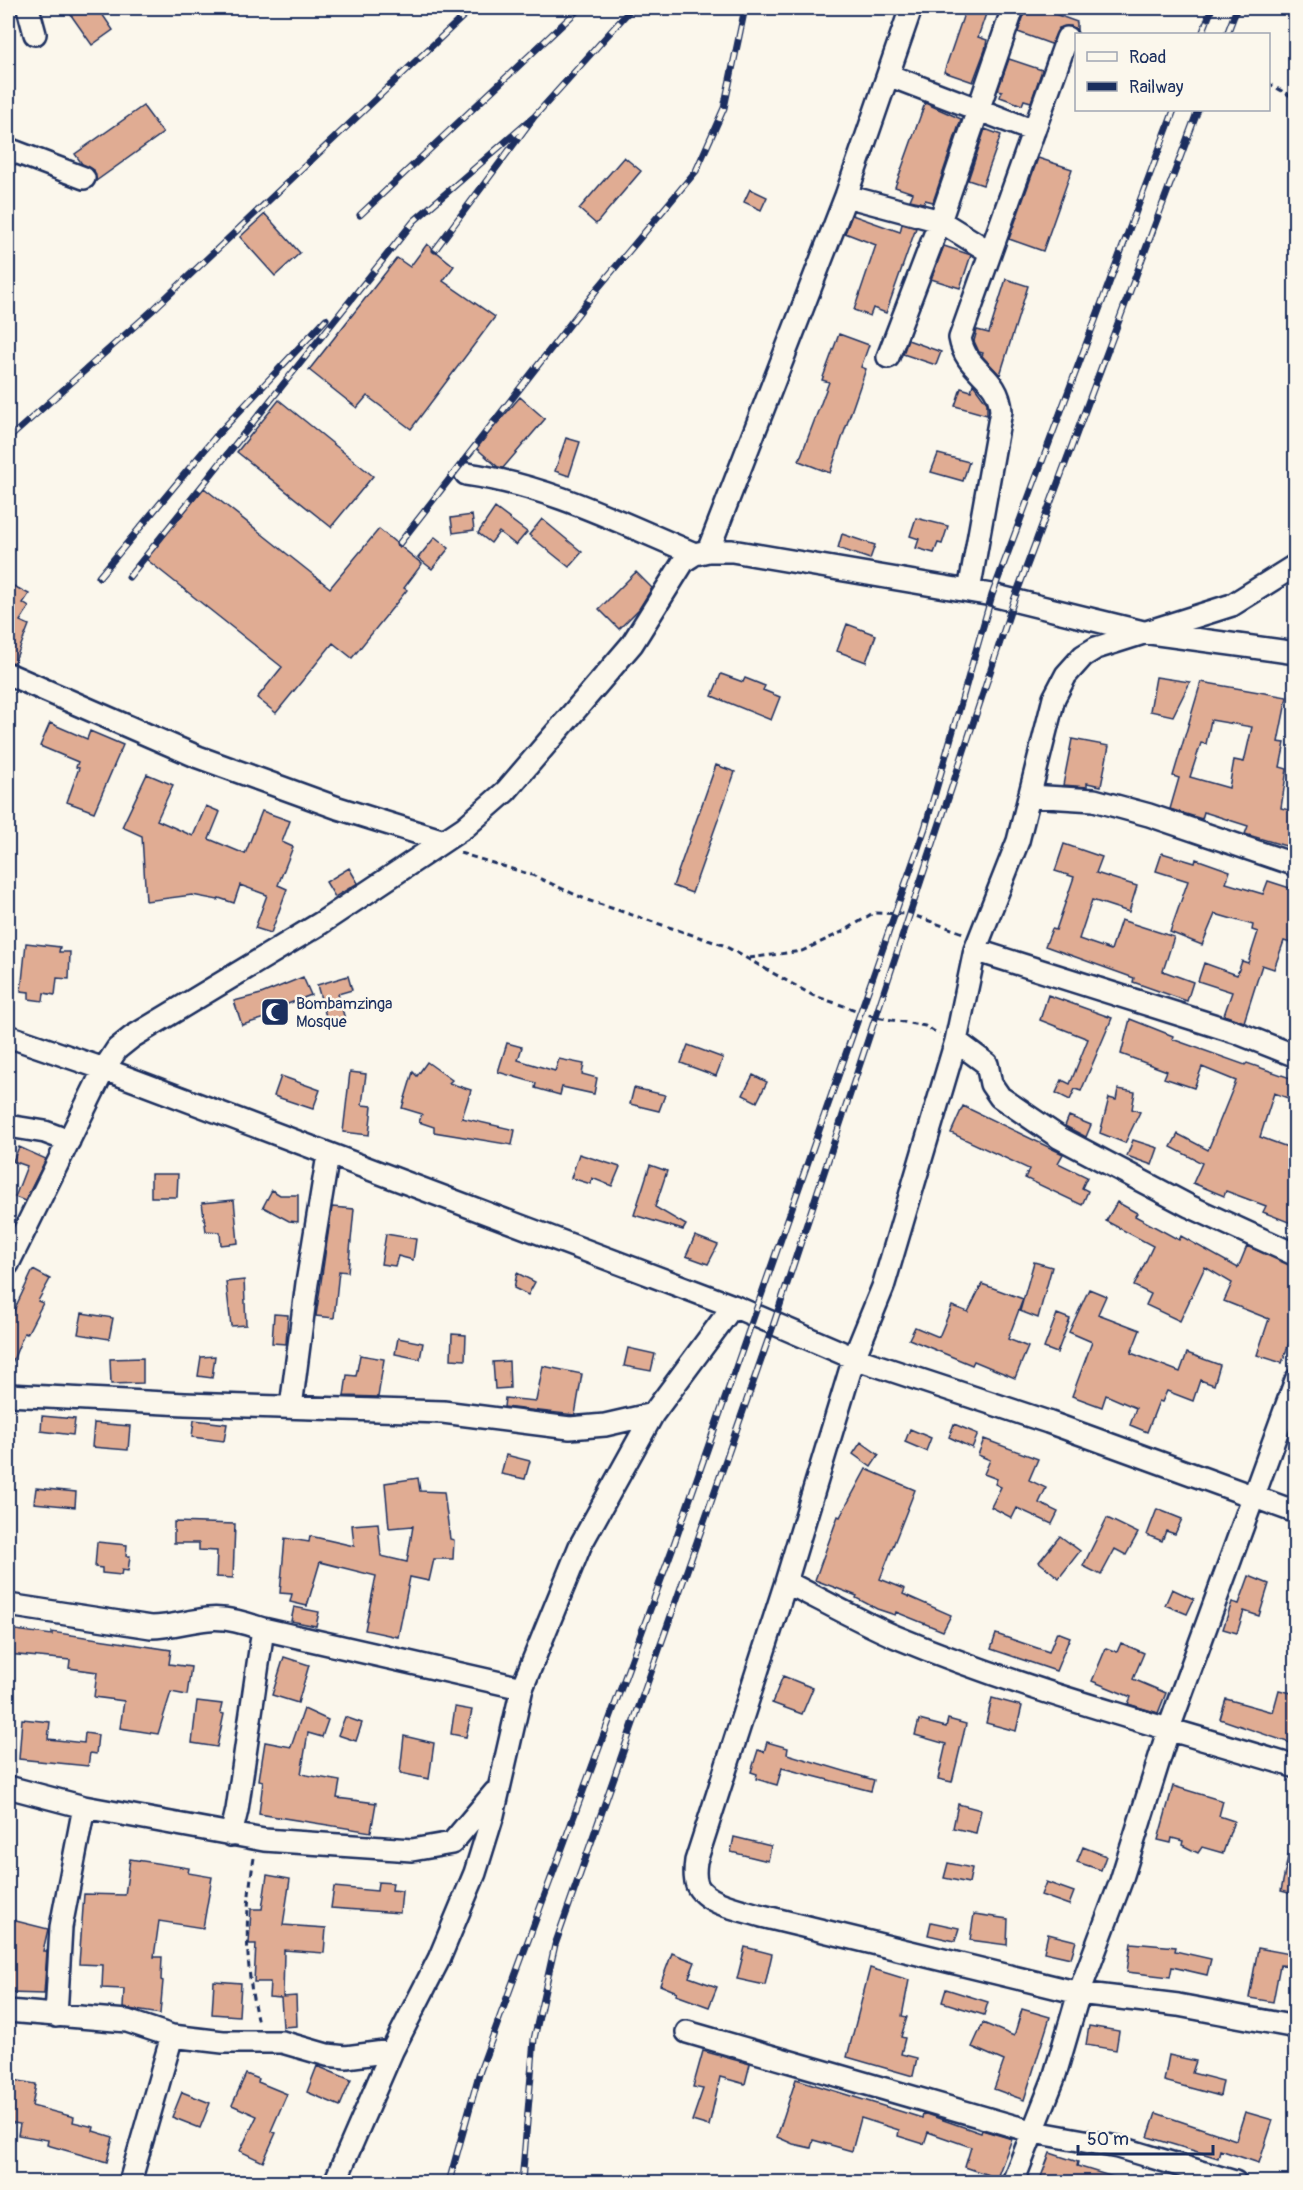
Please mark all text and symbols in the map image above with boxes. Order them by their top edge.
legend [1075,33,1270,111]
text: Road [1129,46,1166,69]
text: Railway [1129,76,1184,99]
place label: Bombamzinga Mosque [296,994,392,1032]
mosque icon: Bombamzinga Mosque [259,996,291,1028]
scale bar [1078,2118,1213,2156]
text: 50 m [1087,2128,1129,2151]

